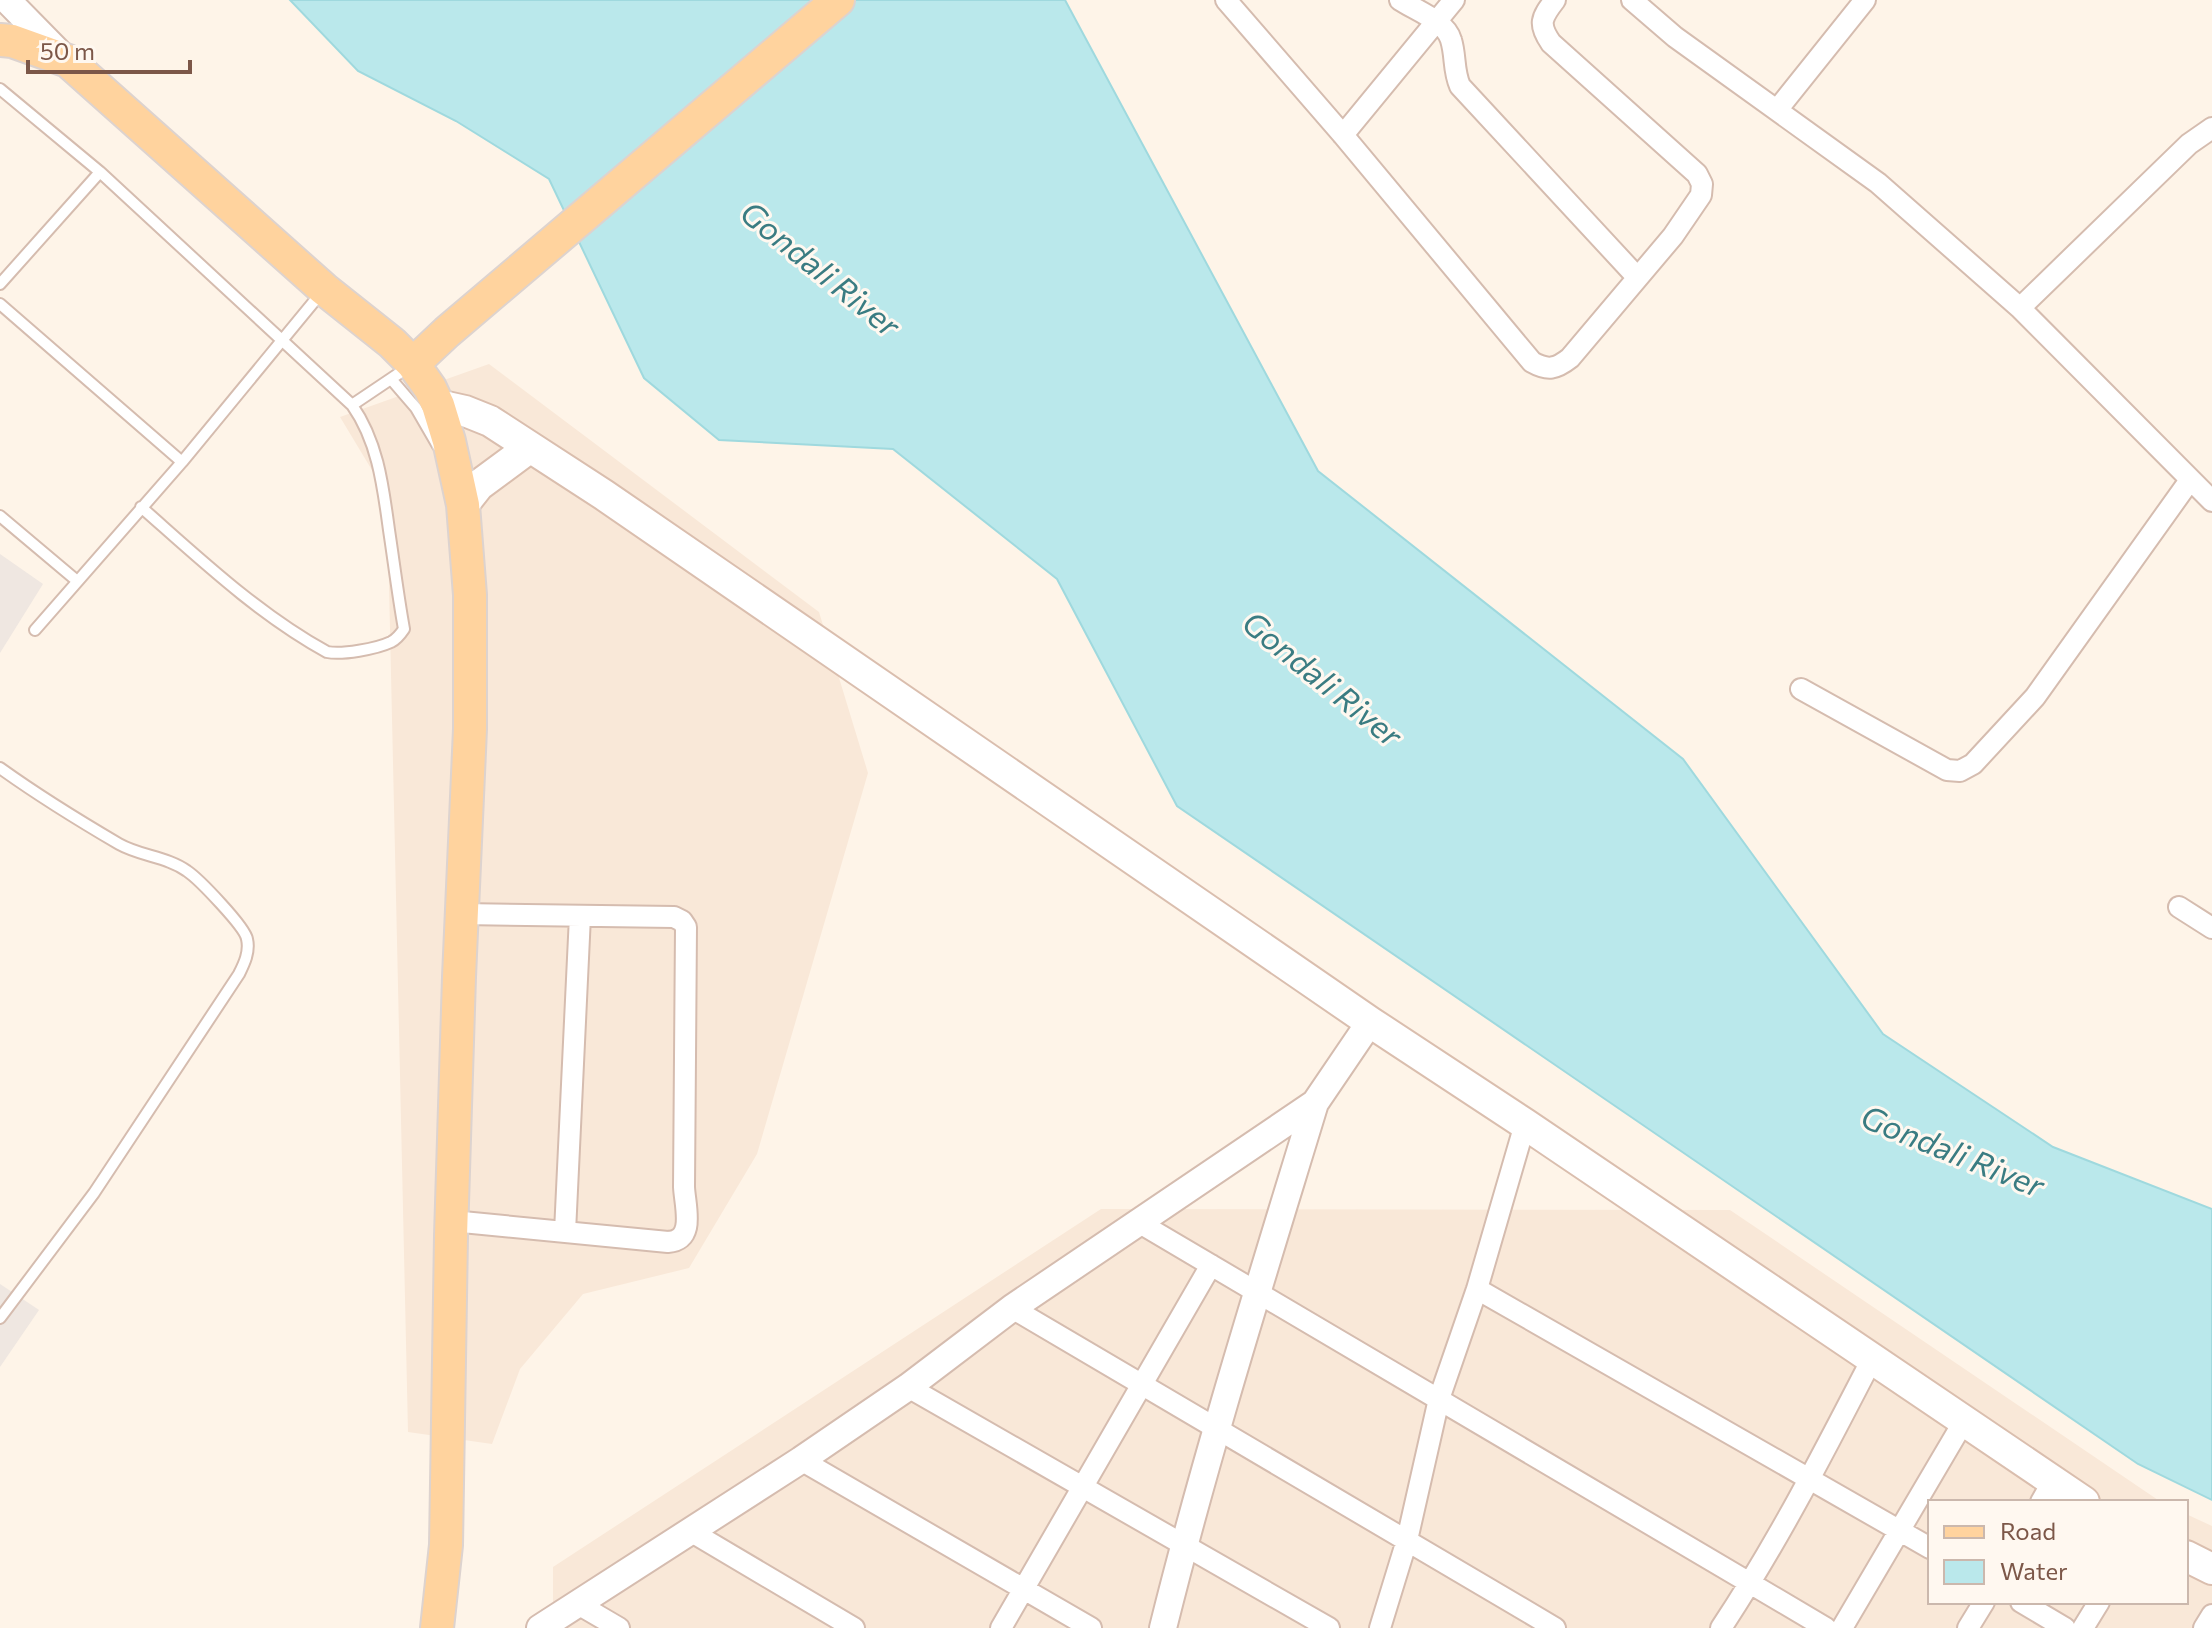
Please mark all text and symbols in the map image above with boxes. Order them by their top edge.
scale bar [28,24,190,74]
text: 50 m [40,36,95,65]
water label: Gondali River [733,191,910,345]
water label: Gondali River [1235,601,1412,755]
water label: Gondali River [1856,1095,2052,1205]
legend [1928,1500,2188,1604]
text: Road [2000,1516,2056,1545]
text: Water [2000,1556,2068,1585]

